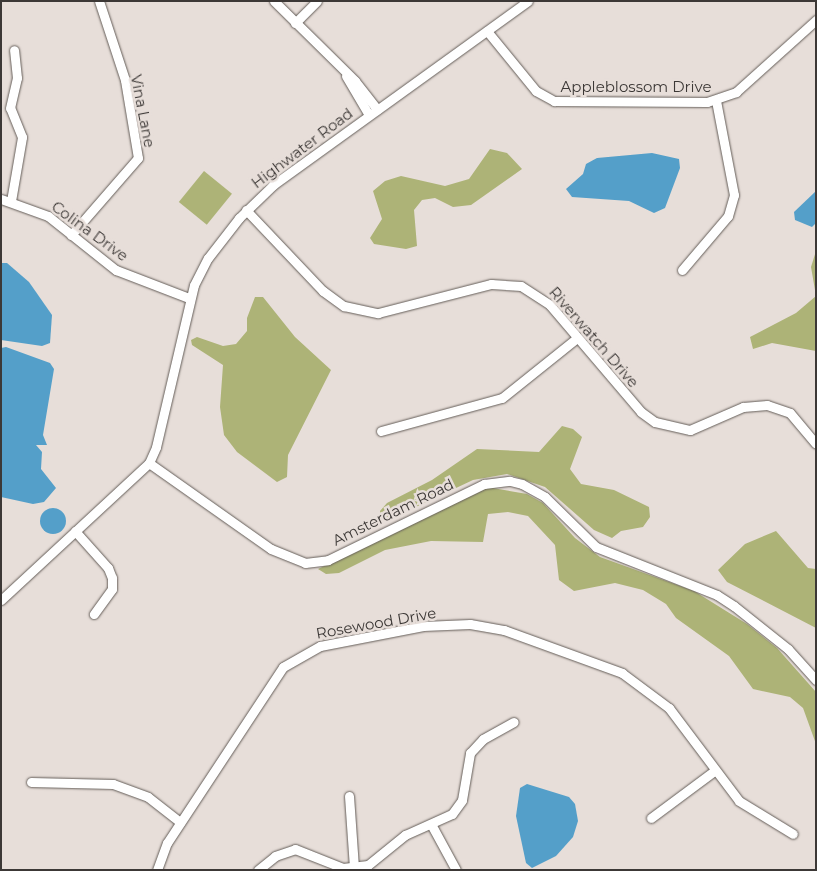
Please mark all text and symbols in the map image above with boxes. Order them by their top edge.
street label: Vina Lane [127,73,159,149]
street label: Appleblossom Drive [561,78,711,96]
street label: Highwater Road [248,104,356,192]
street label: Colina Drive [48,197,132,265]
street label: Riverwatch Drive [545,283,643,391]
street label: Amsterdam Road [329,475,457,549]
street label: Rosewood Drive [315,604,437,642]

